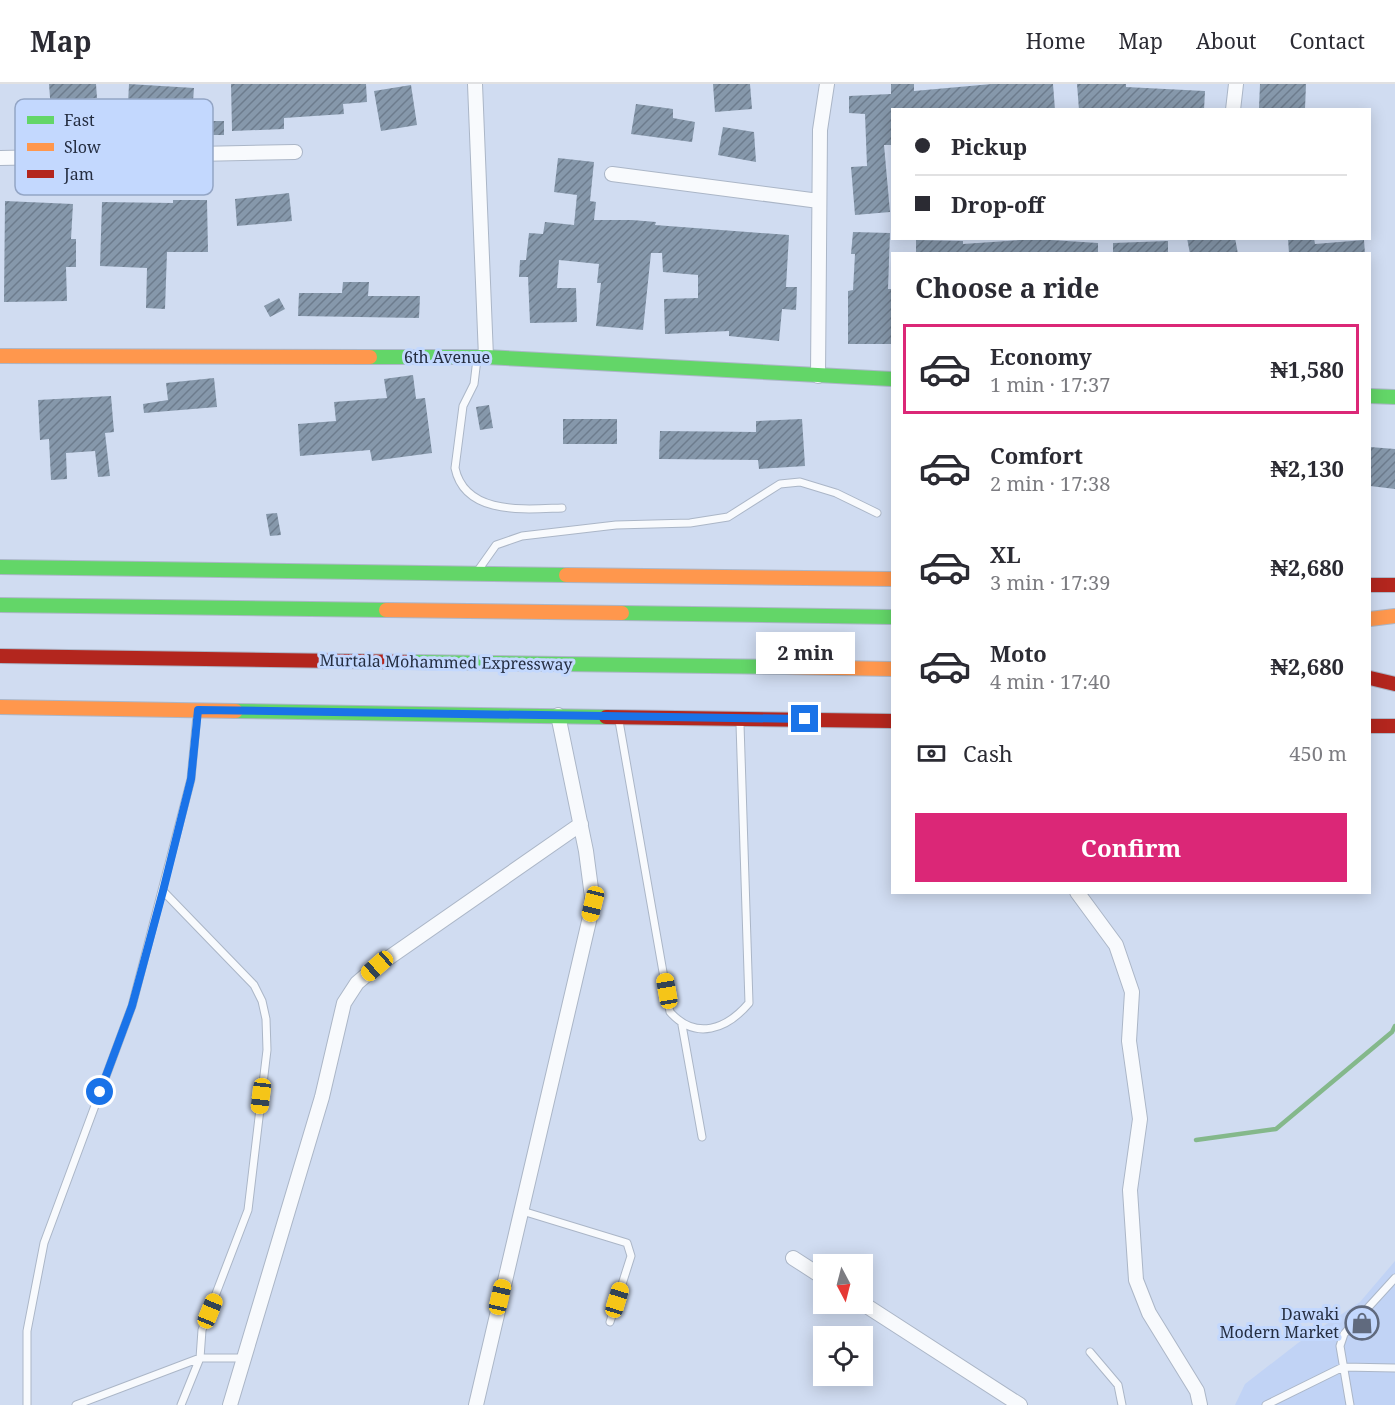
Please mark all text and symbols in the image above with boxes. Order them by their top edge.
text: Map [30,22,92,60]
text: Home [1026,27,1086,55]
text: Map [1119,27,1163,55]
text: About [1196,27,1257,55]
text: Contact [1290,27,1365,55]
legend [15,99,213,195]
text: Fast [64,109,95,131]
text: Pickup [951,131,1027,161]
text: Slow [64,136,101,158]
text: Jam [63,163,94,185]
text: Drop-off [951,189,1044,219]
text: Choose a ride [915,269,1100,306]
text: Economy [990,341,1092,371]
icon: car [918,342,972,396]
street label: 6th Avenue [404,346,490,368]
text: ₦1,580 [1270,354,1344,384]
text: 1 min · 17:37 [990,371,1110,398]
text: Comfort [990,440,1083,470]
icon: car [918,441,972,495]
text: ₦2,130 [1270,453,1344,483]
text: 2 min · 17:38 [990,470,1110,497]
text: XL [990,539,1021,569]
icon: car [918,540,972,594]
text: ₦2,680 [1270,552,1344,582]
text: 3 min · 17:39 [990,569,1110,596]
callout: 2 min [756,632,854,674]
text: Moto [990,638,1047,668]
text: 2 min [777,639,834,666]
icon: car [918,639,972,693]
street label: Murtala Mohammed Expressway [319,649,574,675]
text: ₦2,680 [1270,651,1344,681]
text: 4 min · 17:40 [990,668,1110,695]
route end [791,705,818,732]
icon: cash [915,737,948,770]
text: Cash [963,738,1013,768]
text: 450 m [1289,740,1347,767]
button: Confirm [915,813,1347,882]
car [580,884,606,924]
car [358,947,396,985]
car [655,972,679,1010]
car [250,1077,272,1115]
route start [86,1078,113,1105]
north arrow [813,1254,873,1314]
map controls [813,1254,873,1386]
car [487,1277,513,1317]
car [603,1280,631,1320]
car [195,1291,225,1331]
place label: Dawaki Modern Market [1220,1303,1339,1343]
shop icon: Dawaki Modern Market [1344,1305,1380,1341]
button: locate [813,1326,873,1386]

